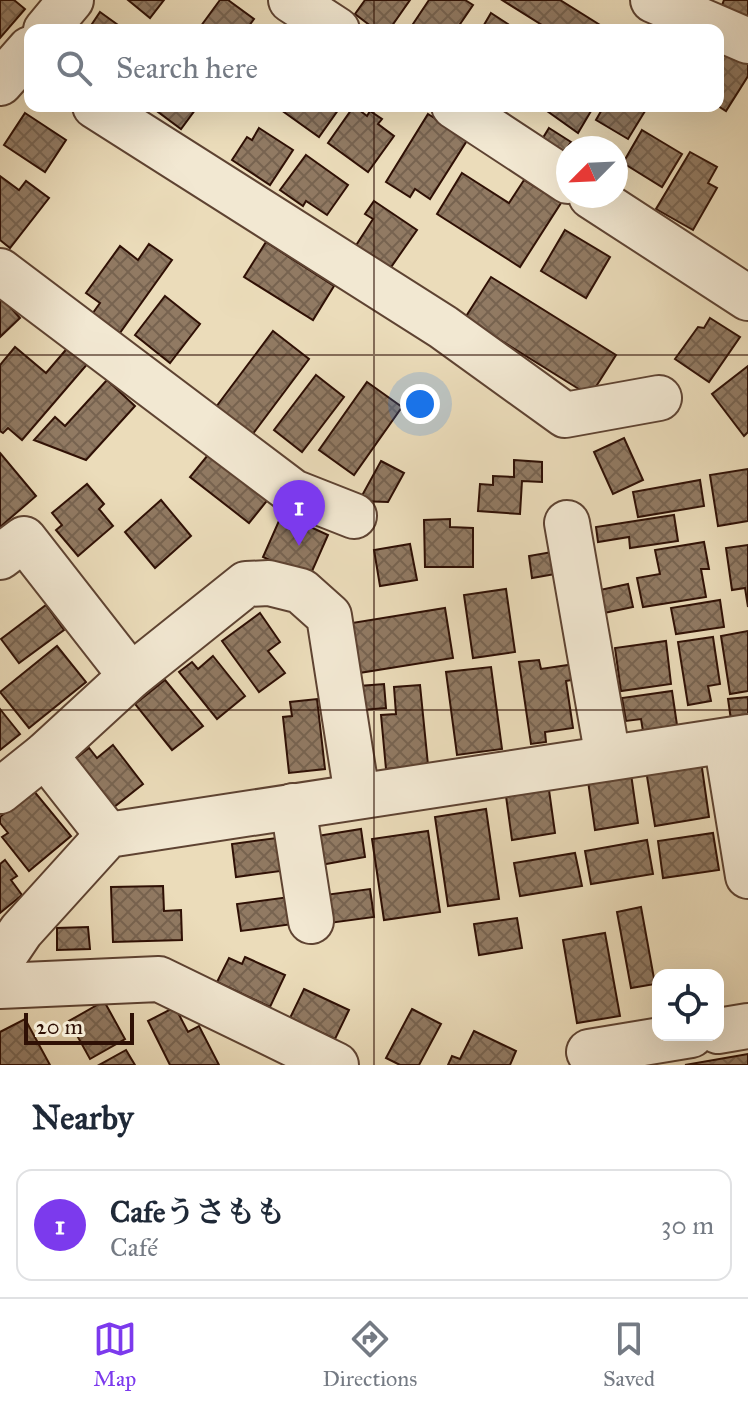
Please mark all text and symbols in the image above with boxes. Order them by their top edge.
search box [24,24,724,112]
icon: search [52,46,96,90]
text: Search here [116,50,258,86]
north arrow [556,136,628,208]
your location [400,384,440,424]
pin: 1 [273,480,325,546]
map controls [652,969,724,1041]
button: locate [652,969,724,1041]
scale bar [24,1009,134,1045]
text: 20 m [36,1013,83,1040]
text: Nearby [32,1097,134,1138]
text: Cafeうさもも [110,1194,285,1230]
text: 1 [55,1209,65,1241]
text: 30 m [661,1209,714,1241]
text: Café [110,1231,158,1263]
tab: Map [93,1317,137,1392]
tab: Directions [322,1317,417,1392]
tab: Saved [603,1317,655,1392]

